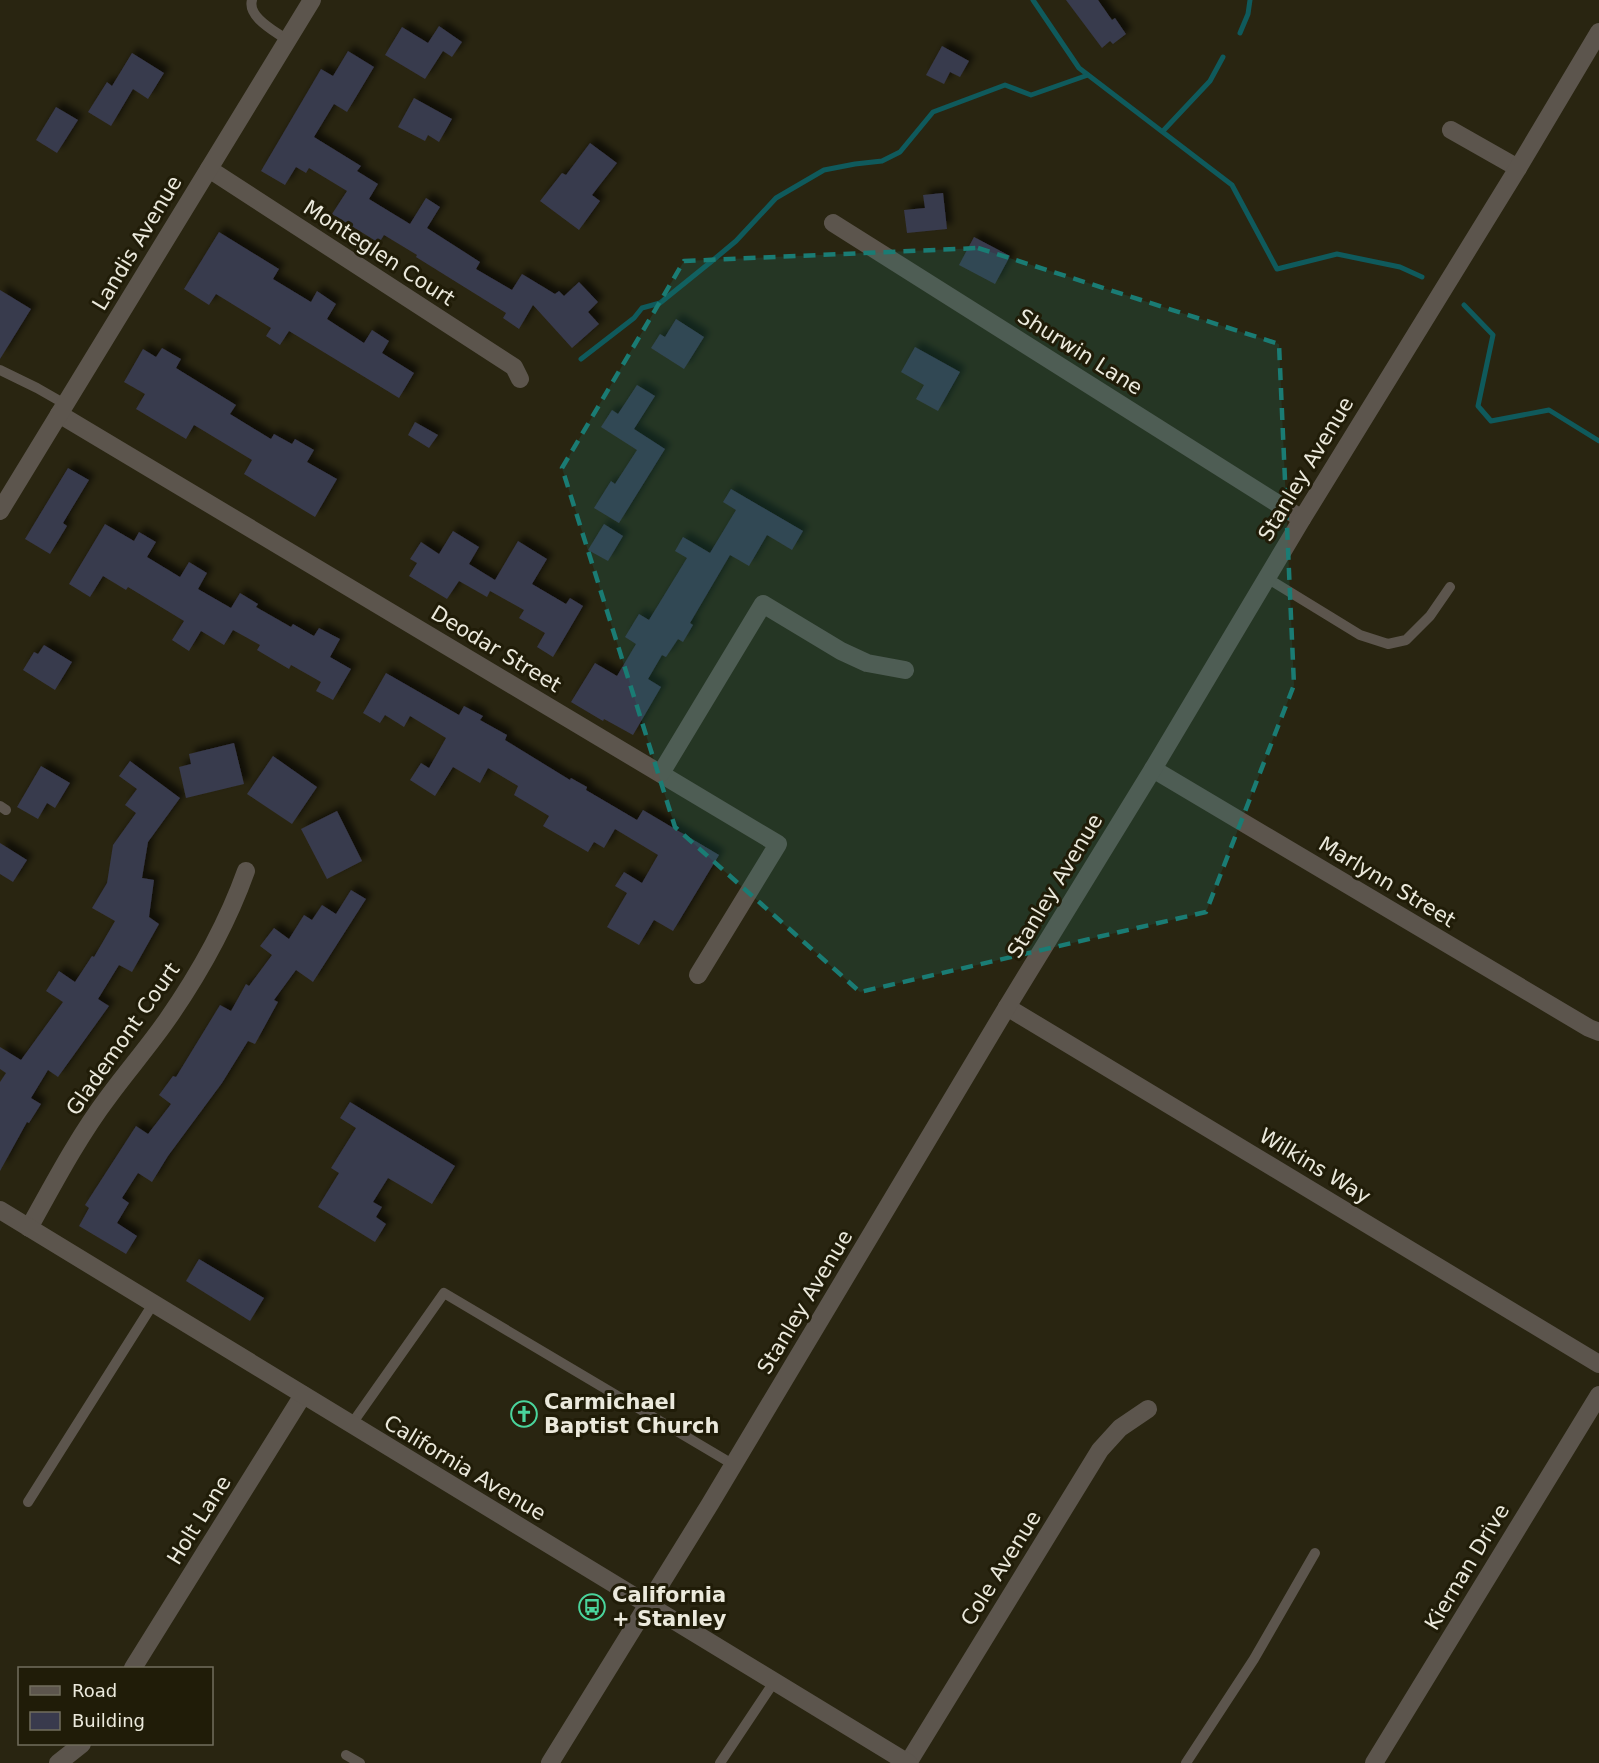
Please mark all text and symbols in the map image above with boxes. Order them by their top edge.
street label: Landis Avenue [87,171,187,315]
street label: Monteglen Court [299,195,459,311]
street label: Shurwin Lane [1013,304,1147,400]
street label: Stanley Avenue [1254,393,1358,545]
street label: Deodar Street [427,601,565,697]
street label: Stanley Avenue [1003,810,1107,962]
street label: Marlynn Street [1314,832,1460,932]
street label: Glademont Court [61,958,185,1120]
street label: Wilkins Way [1255,1123,1375,1209]
street label: Stanley Avenue [753,1226,857,1378]
place label: Carmichael Baptist Church [544,1390,719,1438]
church icon: Carmichael Baptist Church [509,1399,539,1429]
street label: California Avenue [380,1410,550,1526]
street label: Holt Lane [162,1471,236,1569]
street label: Kiernan Drive [1420,1500,1514,1634]
street label: Cole Avenue [956,1506,1046,1630]
place label: California + Stanley [612,1583,727,1631]
bus stop icon: California + Stanley [577,1592,607,1622]
legend [18,1667,213,1745]
text: Road [72,1680,117,1701]
text: Building [72,1710,145,1731]

